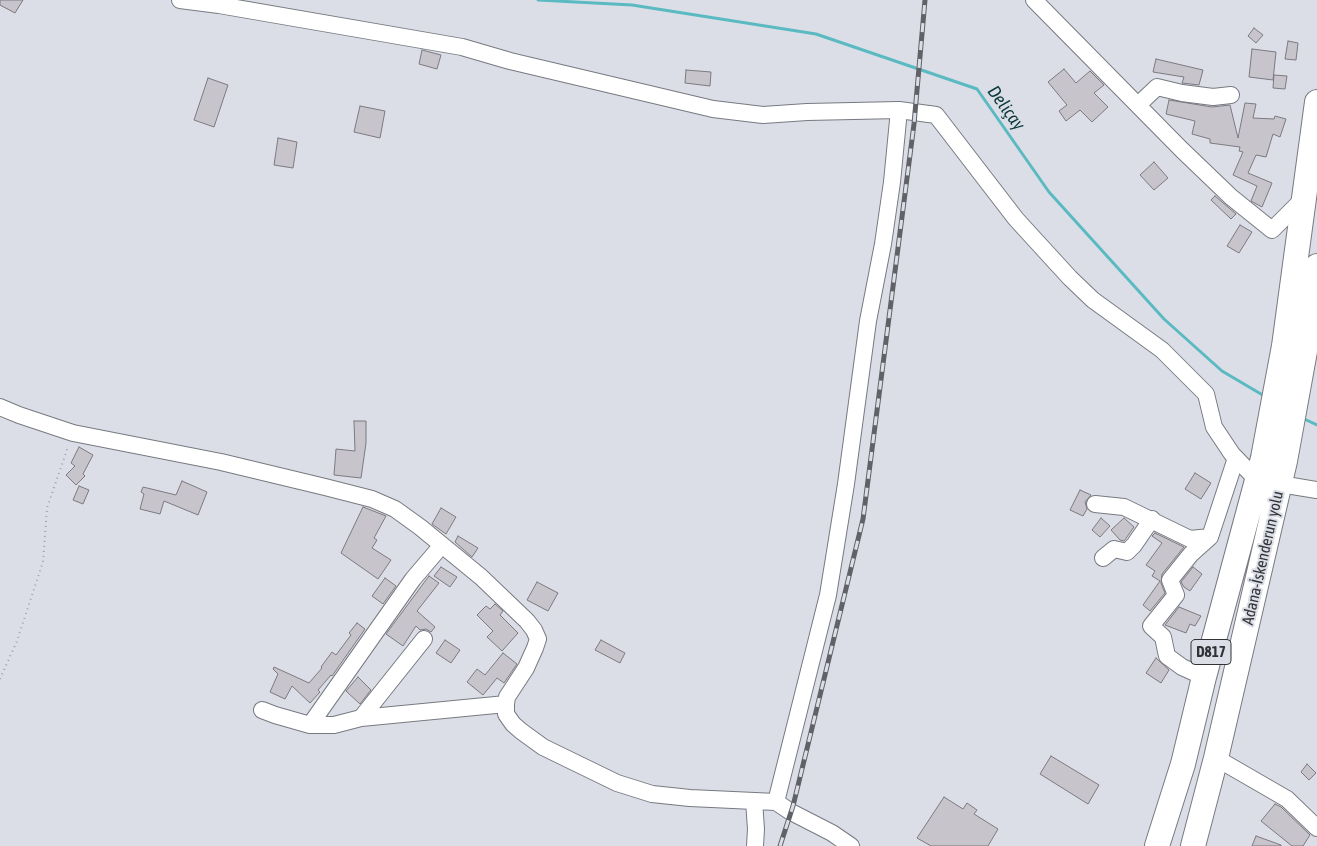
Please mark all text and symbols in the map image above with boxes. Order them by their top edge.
water label: Deliçay [983,82,1029,134]
street label: Adana-İskenderun yolu [1238,489,1288,627]
road number: D817 [1191,640,1231,664]

